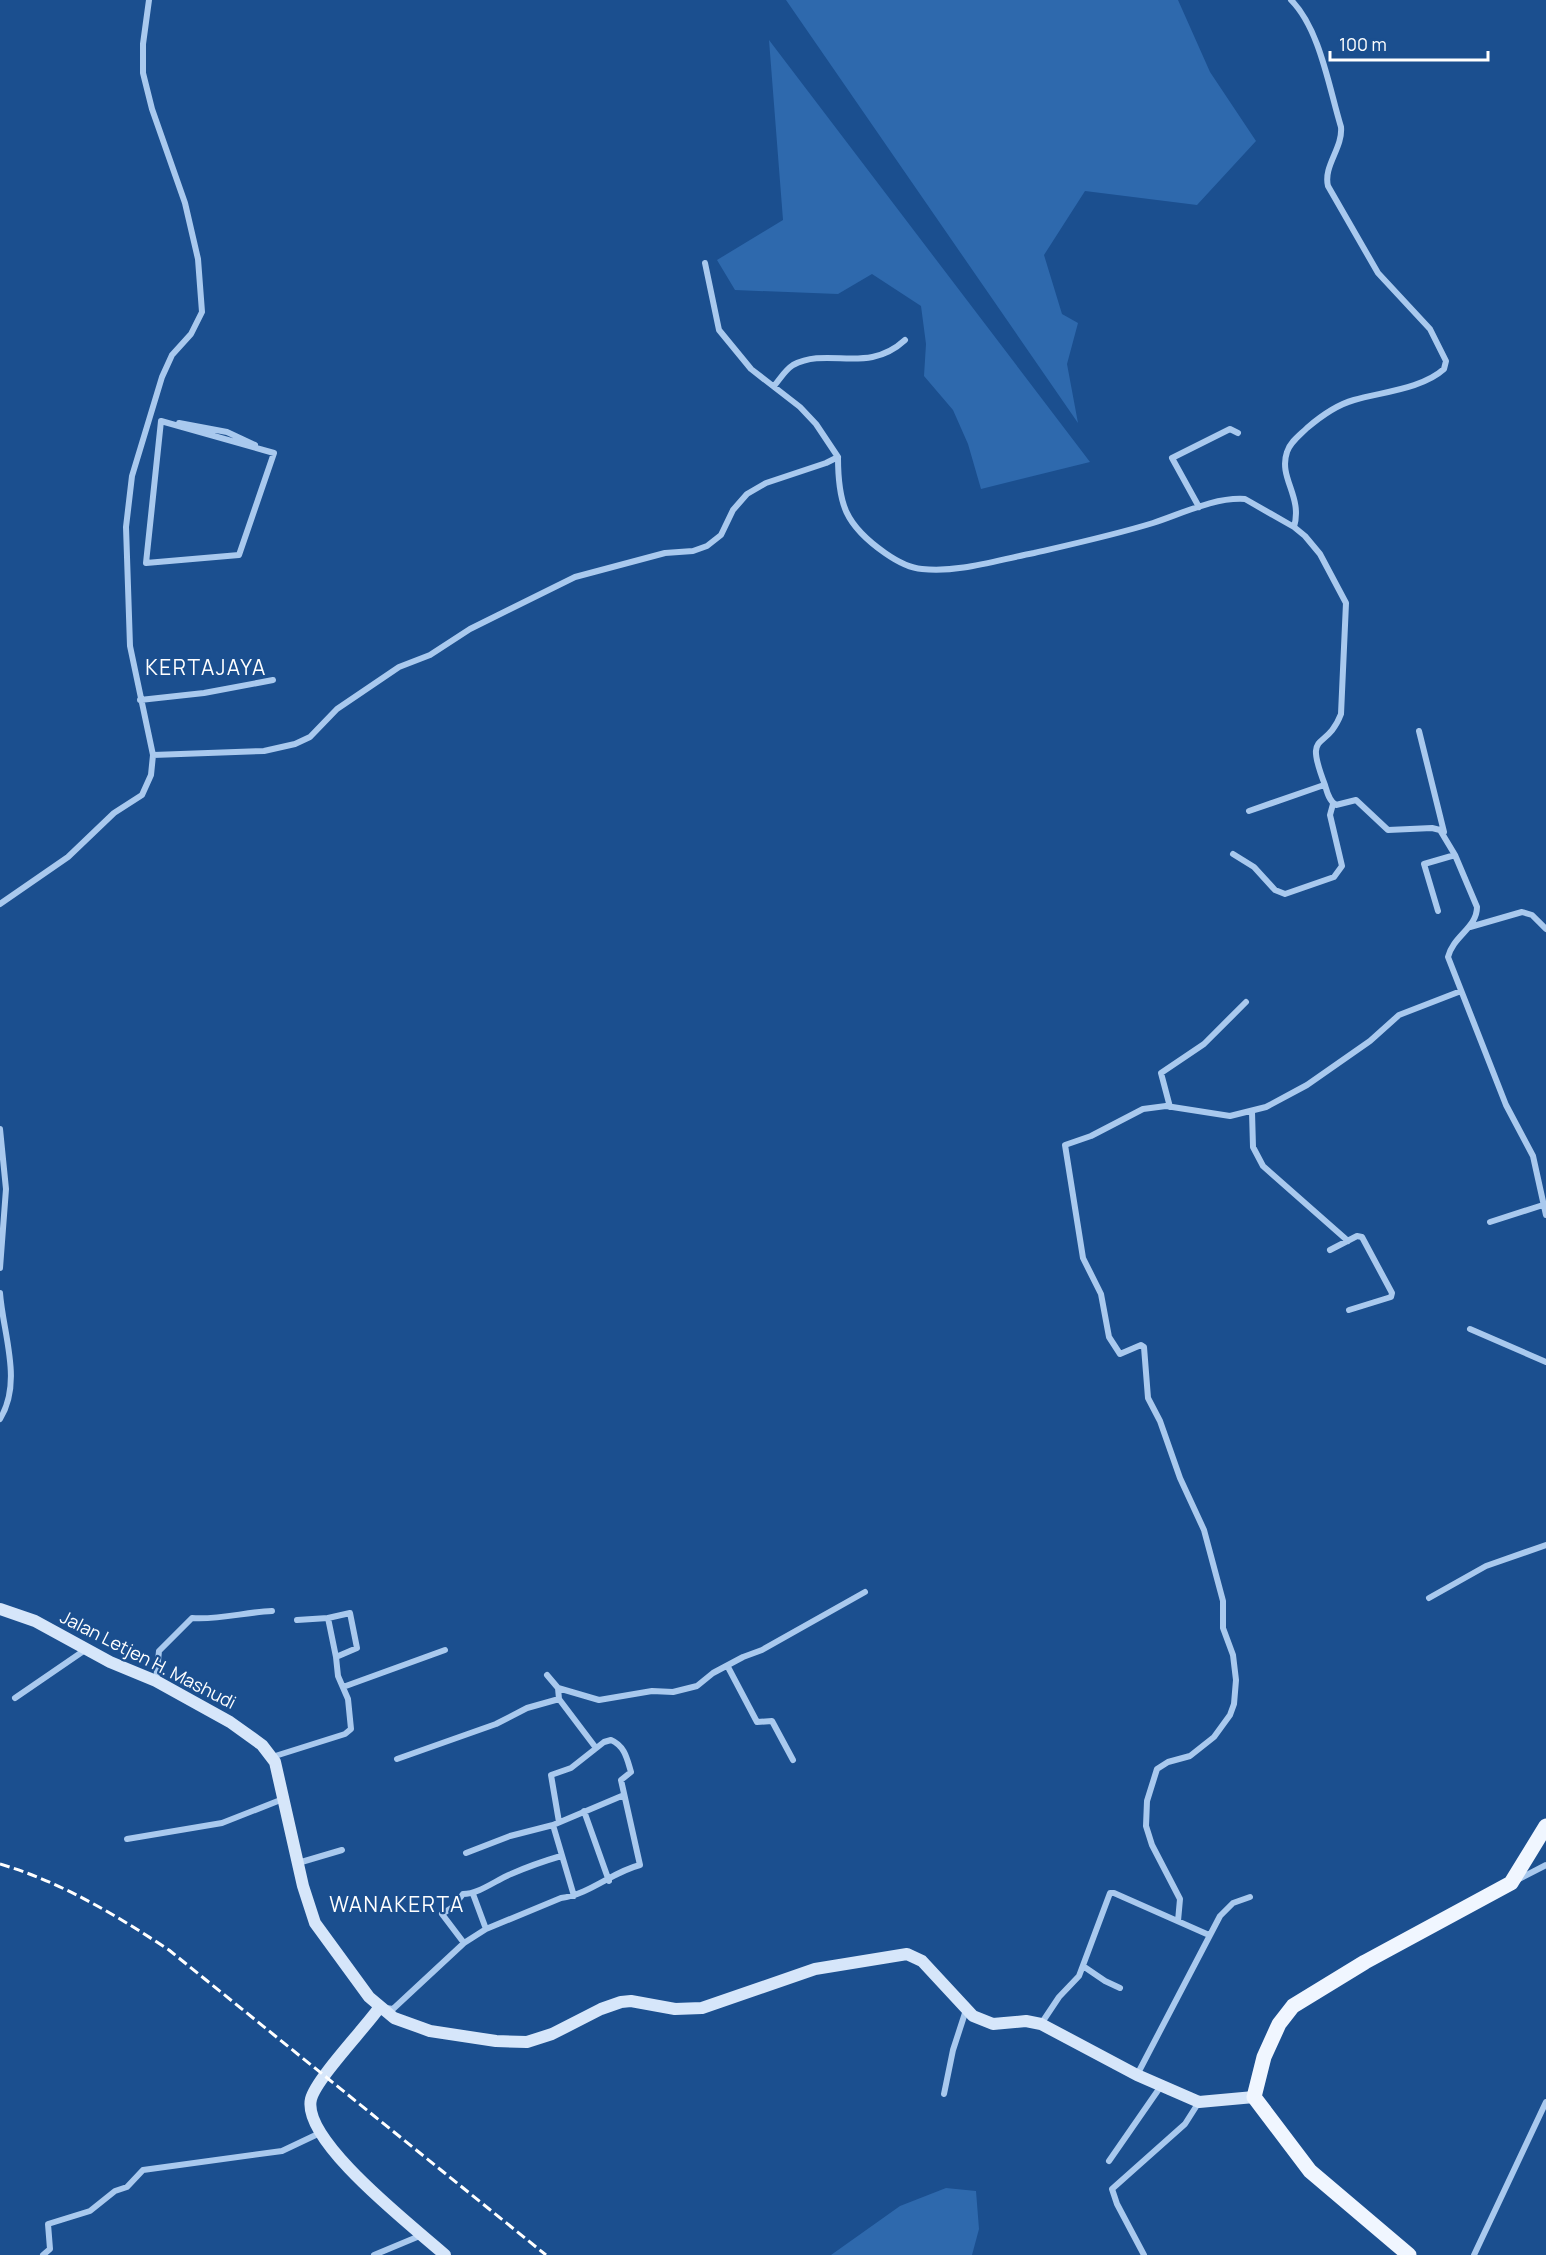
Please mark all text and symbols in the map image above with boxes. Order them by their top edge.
scale bar [1330,24,1488,62]
text: 100 m [1339,32,1387,56]
district label: KERTAJAYA [145,653,267,681]
street label: Jalan Letjen H. Mashudi [57,1604,240,1714]
district label: WANAKERTA [329,1890,465,1918]

